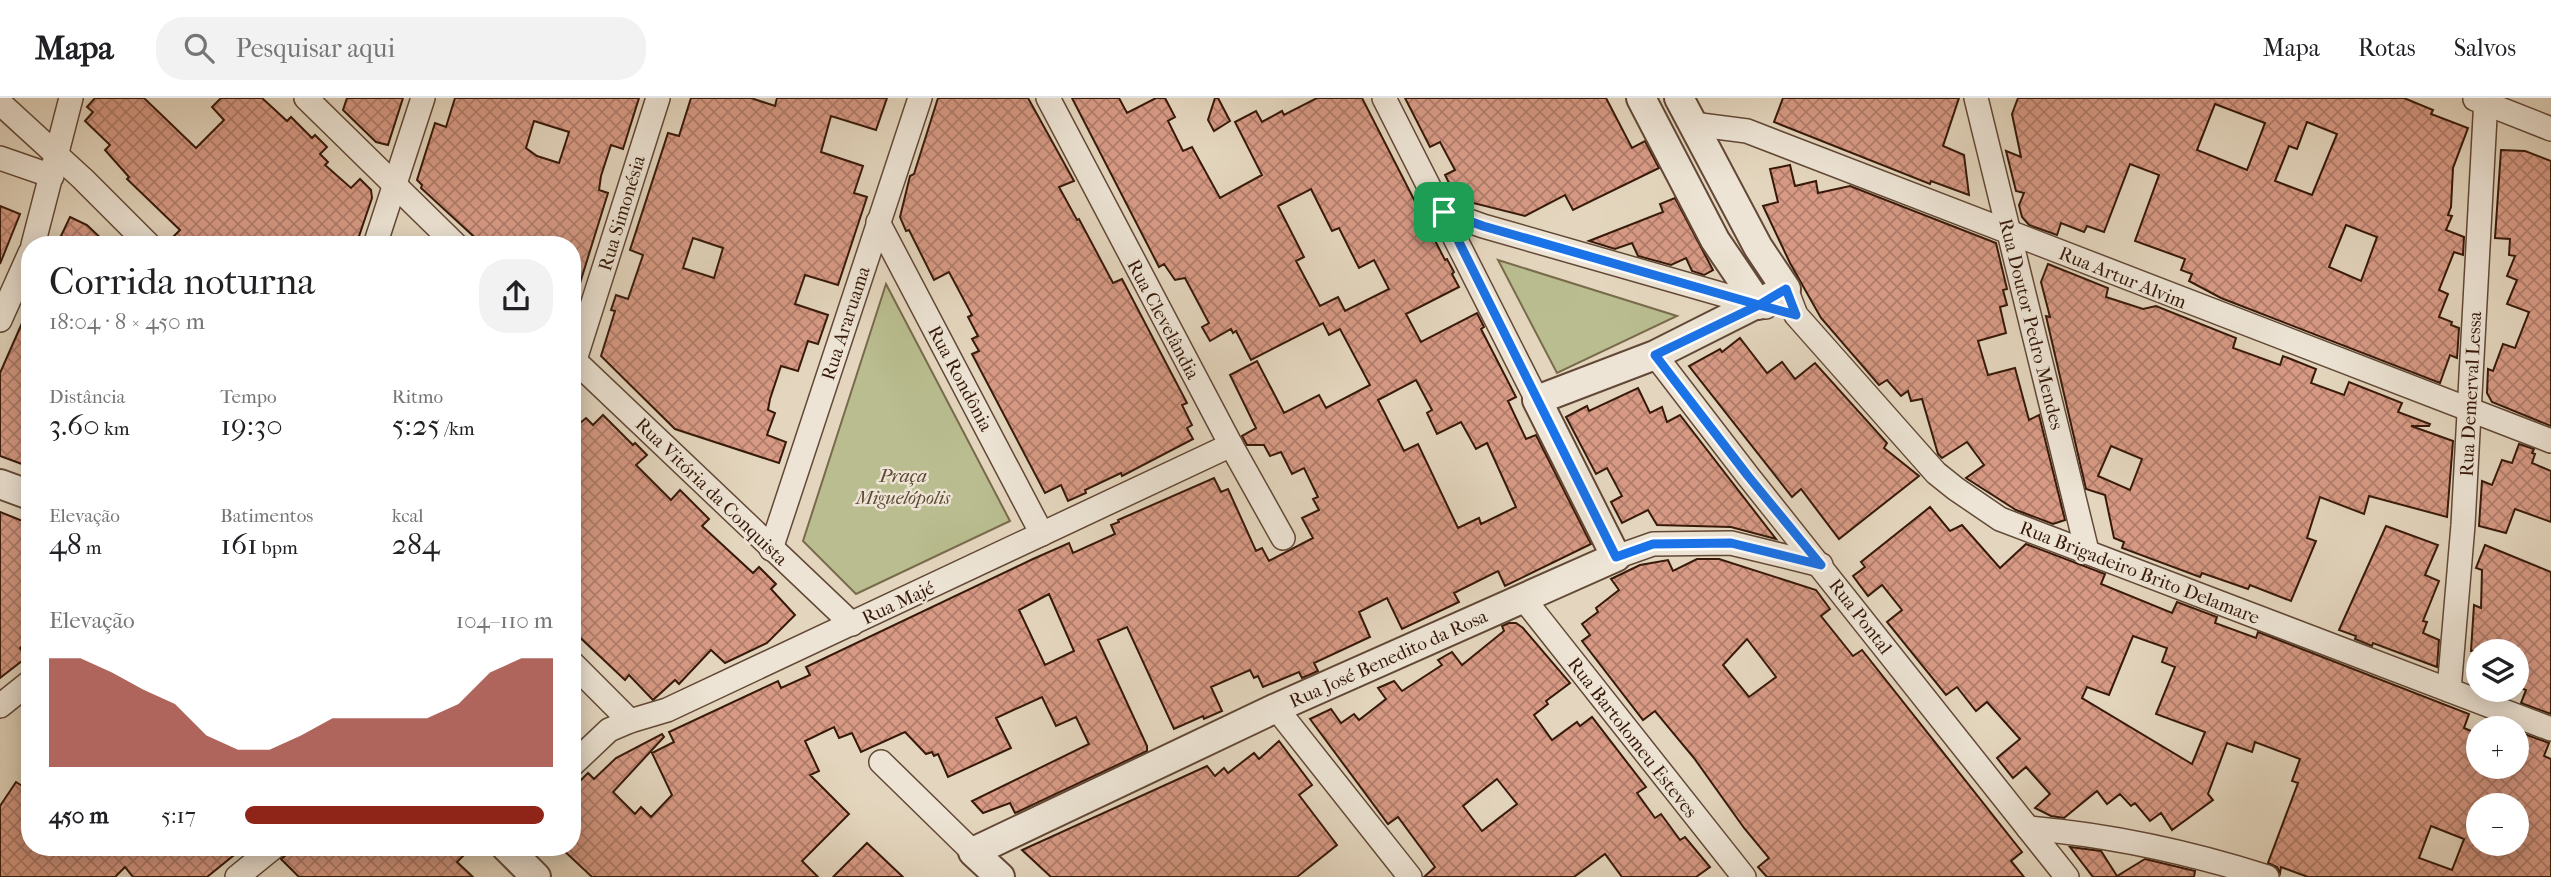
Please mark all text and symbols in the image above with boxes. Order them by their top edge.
search box [156,17,646,80]
text: Mapa [35,29,114,68]
icon: search [180,29,218,67]
text: Pesquisar aqui [236,33,395,64]
text: Mapa [2263,34,2320,62]
text: Rotas [2358,34,2416,62]
text: Salvos [2454,34,2516,62]
street label: Rua Simonésia [594,153,650,274]
pin [1414,182,1474,242]
icon: arrive [1425,193,1463,231]
street label: Rua Doutor Pedro Mendes [1994,216,2068,432]
street label: Rua Artur Alvim [2056,242,2190,314]
street label: Rua Clevelândia [1122,256,1204,383]
text: Corrida noturna [49,259,315,304]
button: share [479,259,553,333]
street label: Rua Araruama [817,263,875,383]
text: 18:04 · 8 × 450 m [49,308,205,335]
street label: Rua Demerval Lessa [2456,311,2486,477]
street label: Rua Rondônia [923,322,997,435]
text: Distância [49,386,125,408]
text: Tempo [220,386,277,408]
text: Ritmo [392,386,443,408]
text: 3.60 [49,408,100,443]
text: 19:30 [220,408,283,443]
text: 5:25 [392,408,440,443]
street label: Rua Vitória da Conquista [631,413,792,570]
text: km [100,418,130,440]
text: /km [440,418,475,440]
park label: Praça Miguelópolis [854,465,951,509]
text: Elevação [49,505,120,527]
text: Batimentos [220,505,313,527]
text: kcal [392,505,424,527]
street label: Rua Brigadeiro Brito Delamare [2017,517,2263,629]
text: 48 [49,527,82,562]
text: 161 [220,527,258,562]
text: 284 [392,527,440,562]
text: m [82,537,102,559]
text: bpm [258,537,298,559]
street label: Rua Pontal [1824,575,1896,659]
street label: Rua Majé [859,577,938,629]
street label: Rua José Benedito da Rosa [1286,605,1491,713]
text: Elevação [49,607,135,634]
text: 104–110 m [456,607,553,634]
map controls [2466,639,2529,856]
button: layers [2466,639,2529,702]
street label: Rua Bartolomeu Esteves [1563,653,1702,822]
button: + [2466,716,2529,779]
button: − [2466,793,2529,856]
text: 450 m [49,802,109,829]
text: 5:17 [161,802,196,829]

